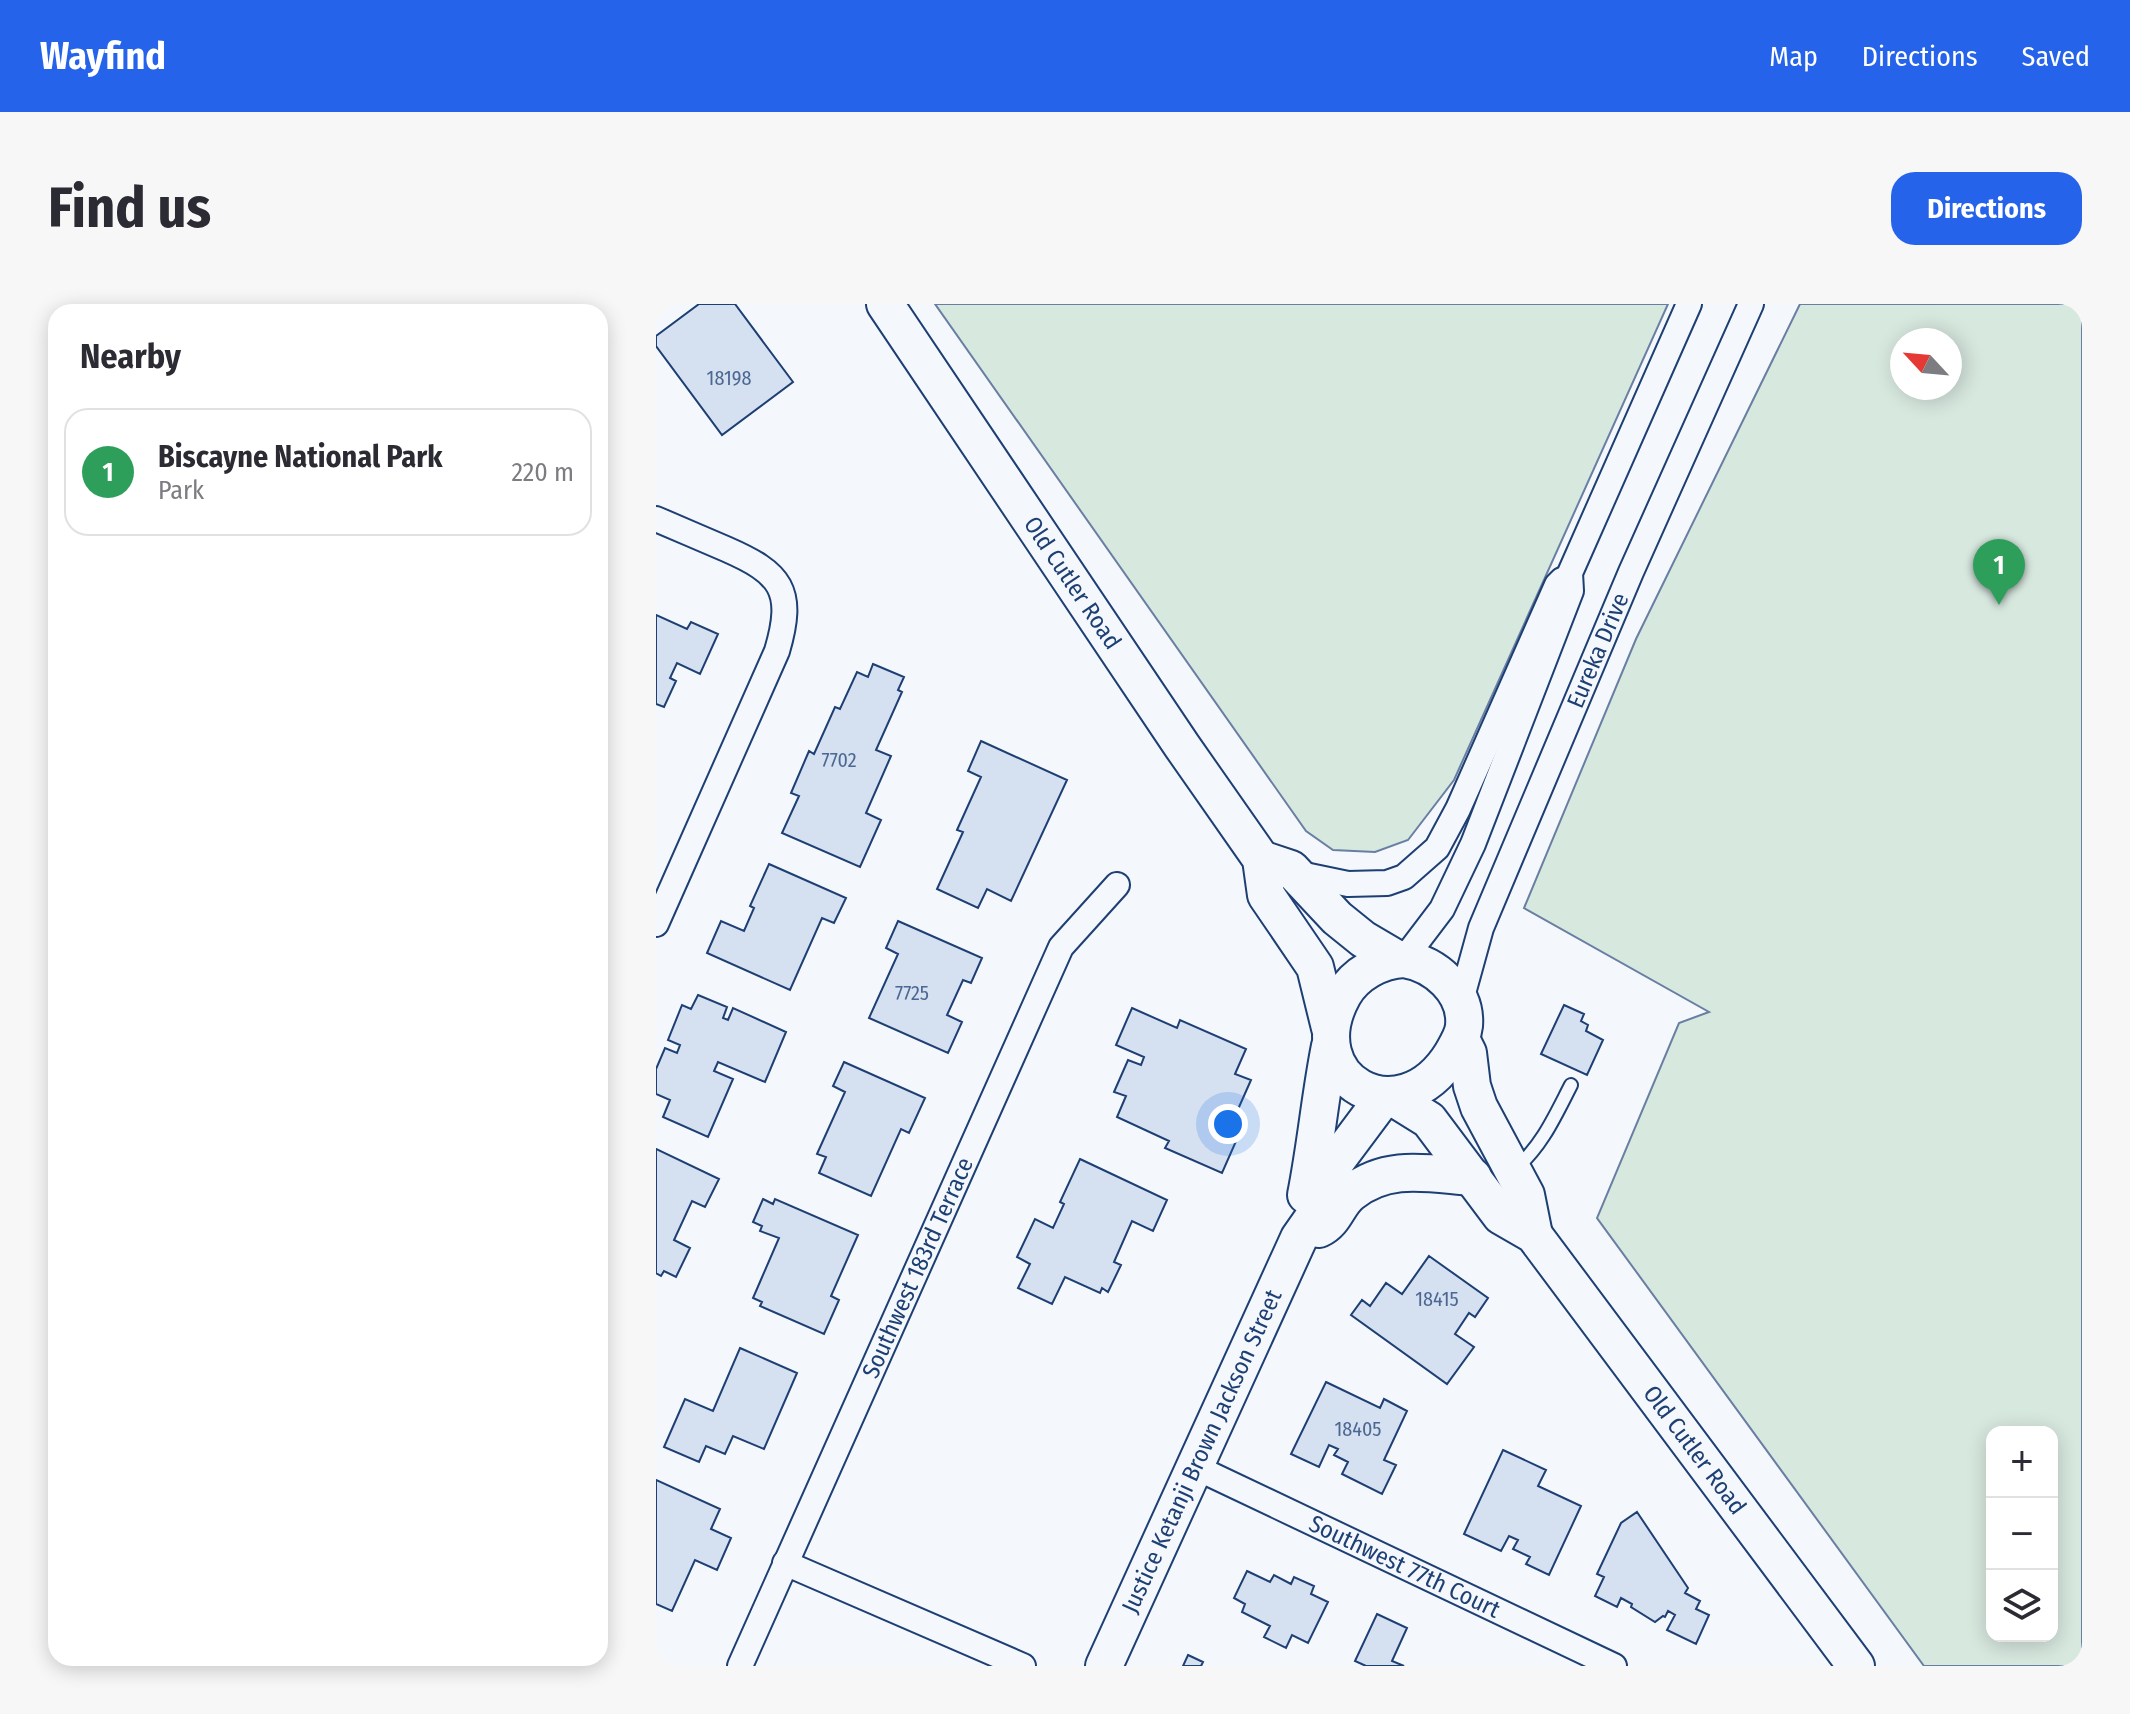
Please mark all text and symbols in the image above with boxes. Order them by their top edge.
text: Wayfind [40,33,166,79]
text: Map [1769,40,1818,73]
text: Directions [1862,40,1978,73]
text: Saved [2022,40,2090,73]
button: Directions [1891,172,2082,245]
text: Find us [48,175,211,242]
north arrow [1890,328,1962,400]
text: Nearby [80,336,181,377]
house number: 18198 [707,366,751,390]
text: Biscayne National Park [158,439,442,475]
text: 1 [103,457,114,488]
text: 220 m [511,457,574,488]
text: Park [158,475,204,506]
street label: Old Cutler Road [1018,511,1127,654]
pin: 1 [1973,539,2025,605]
street label: Eureka Drive [1561,589,1635,712]
house number: 7702 [821,748,857,772]
house number: 7725 [895,981,929,1005]
your location [1208,1104,1248,1144]
street label: Southwest 183rd Terrace [856,1153,979,1382]
street label: Justice Ketanji Brown Jackson Street [1116,1285,1288,1617]
house number: 18415 [1415,1287,1459,1311]
street label: Old Cutler Road [1637,1380,1752,1520]
house number: 18405 [1334,1417,1382,1441]
map controls [1986,1426,2058,1642]
button: + [1986,1426,2058,1498]
button: − [1986,1498,2058,1570]
street label: Southwest 77th Court [1305,1509,1505,1624]
button: layers [1986,1570,2058,1642]

